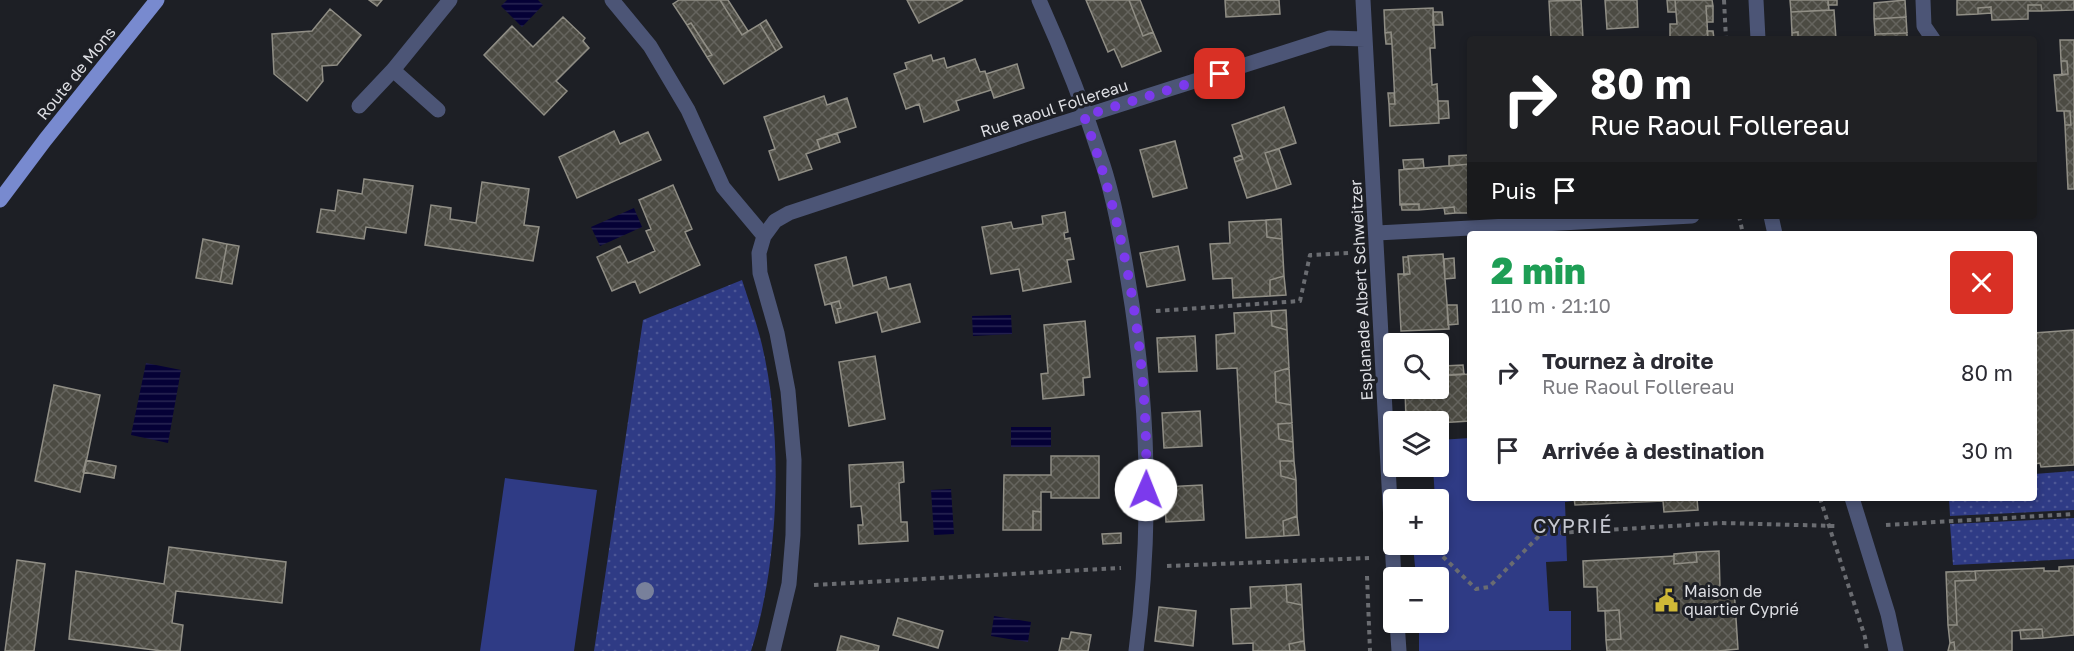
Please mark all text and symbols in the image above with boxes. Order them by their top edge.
street label: Route de Mons [32,22,120,124]
pin [1194,48,1245,99]
icon: arrive [1203,57,1236,90]
text: 80 m [1590,58,1691,108]
icon: right [1491,60,1569,138]
street label: Rue Raoul Follereau [978,75,1130,141]
text: Rue Raoul Follereau [1590,109,1850,141]
icon: arrive [1548,174,1581,207]
text: Puis [1491,177,1536,204]
street label: Esplanade Albert Schweitzer [1345,179,1377,401]
text: 2 min [1491,249,1586,292]
button: close [1950,251,2013,314]
text: 110 m · 21:10 [1491,293,1611,317]
map controls [1383,333,1449,633]
button: search [1383,333,1449,399]
text: Tournez à droite [1542,347,1713,374]
icon: right [1491,356,1524,389]
text: 80 m [1961,359,2013,386]
text: Rue Raoul Follereau [1542,374,1735,398]
button: layers [1383,411,1449,477]
icon: arrive [1491,434,1524,467]
text: Arrivée à destination [1542,437,1764,464]
text: 30 m [1962,437,2013,464]
position arrow [1114,458,1178,522]
button: + [1383,489,1449,555]
district label: CYPRIÉ [1533,513,1613,537]
button: − [1383,567,1449,633]
place label: Maison de quartier Cyprié [1684,581,1799,619]
public building icon: Maison de quartier Cyprié [1653,587,1679,613]

